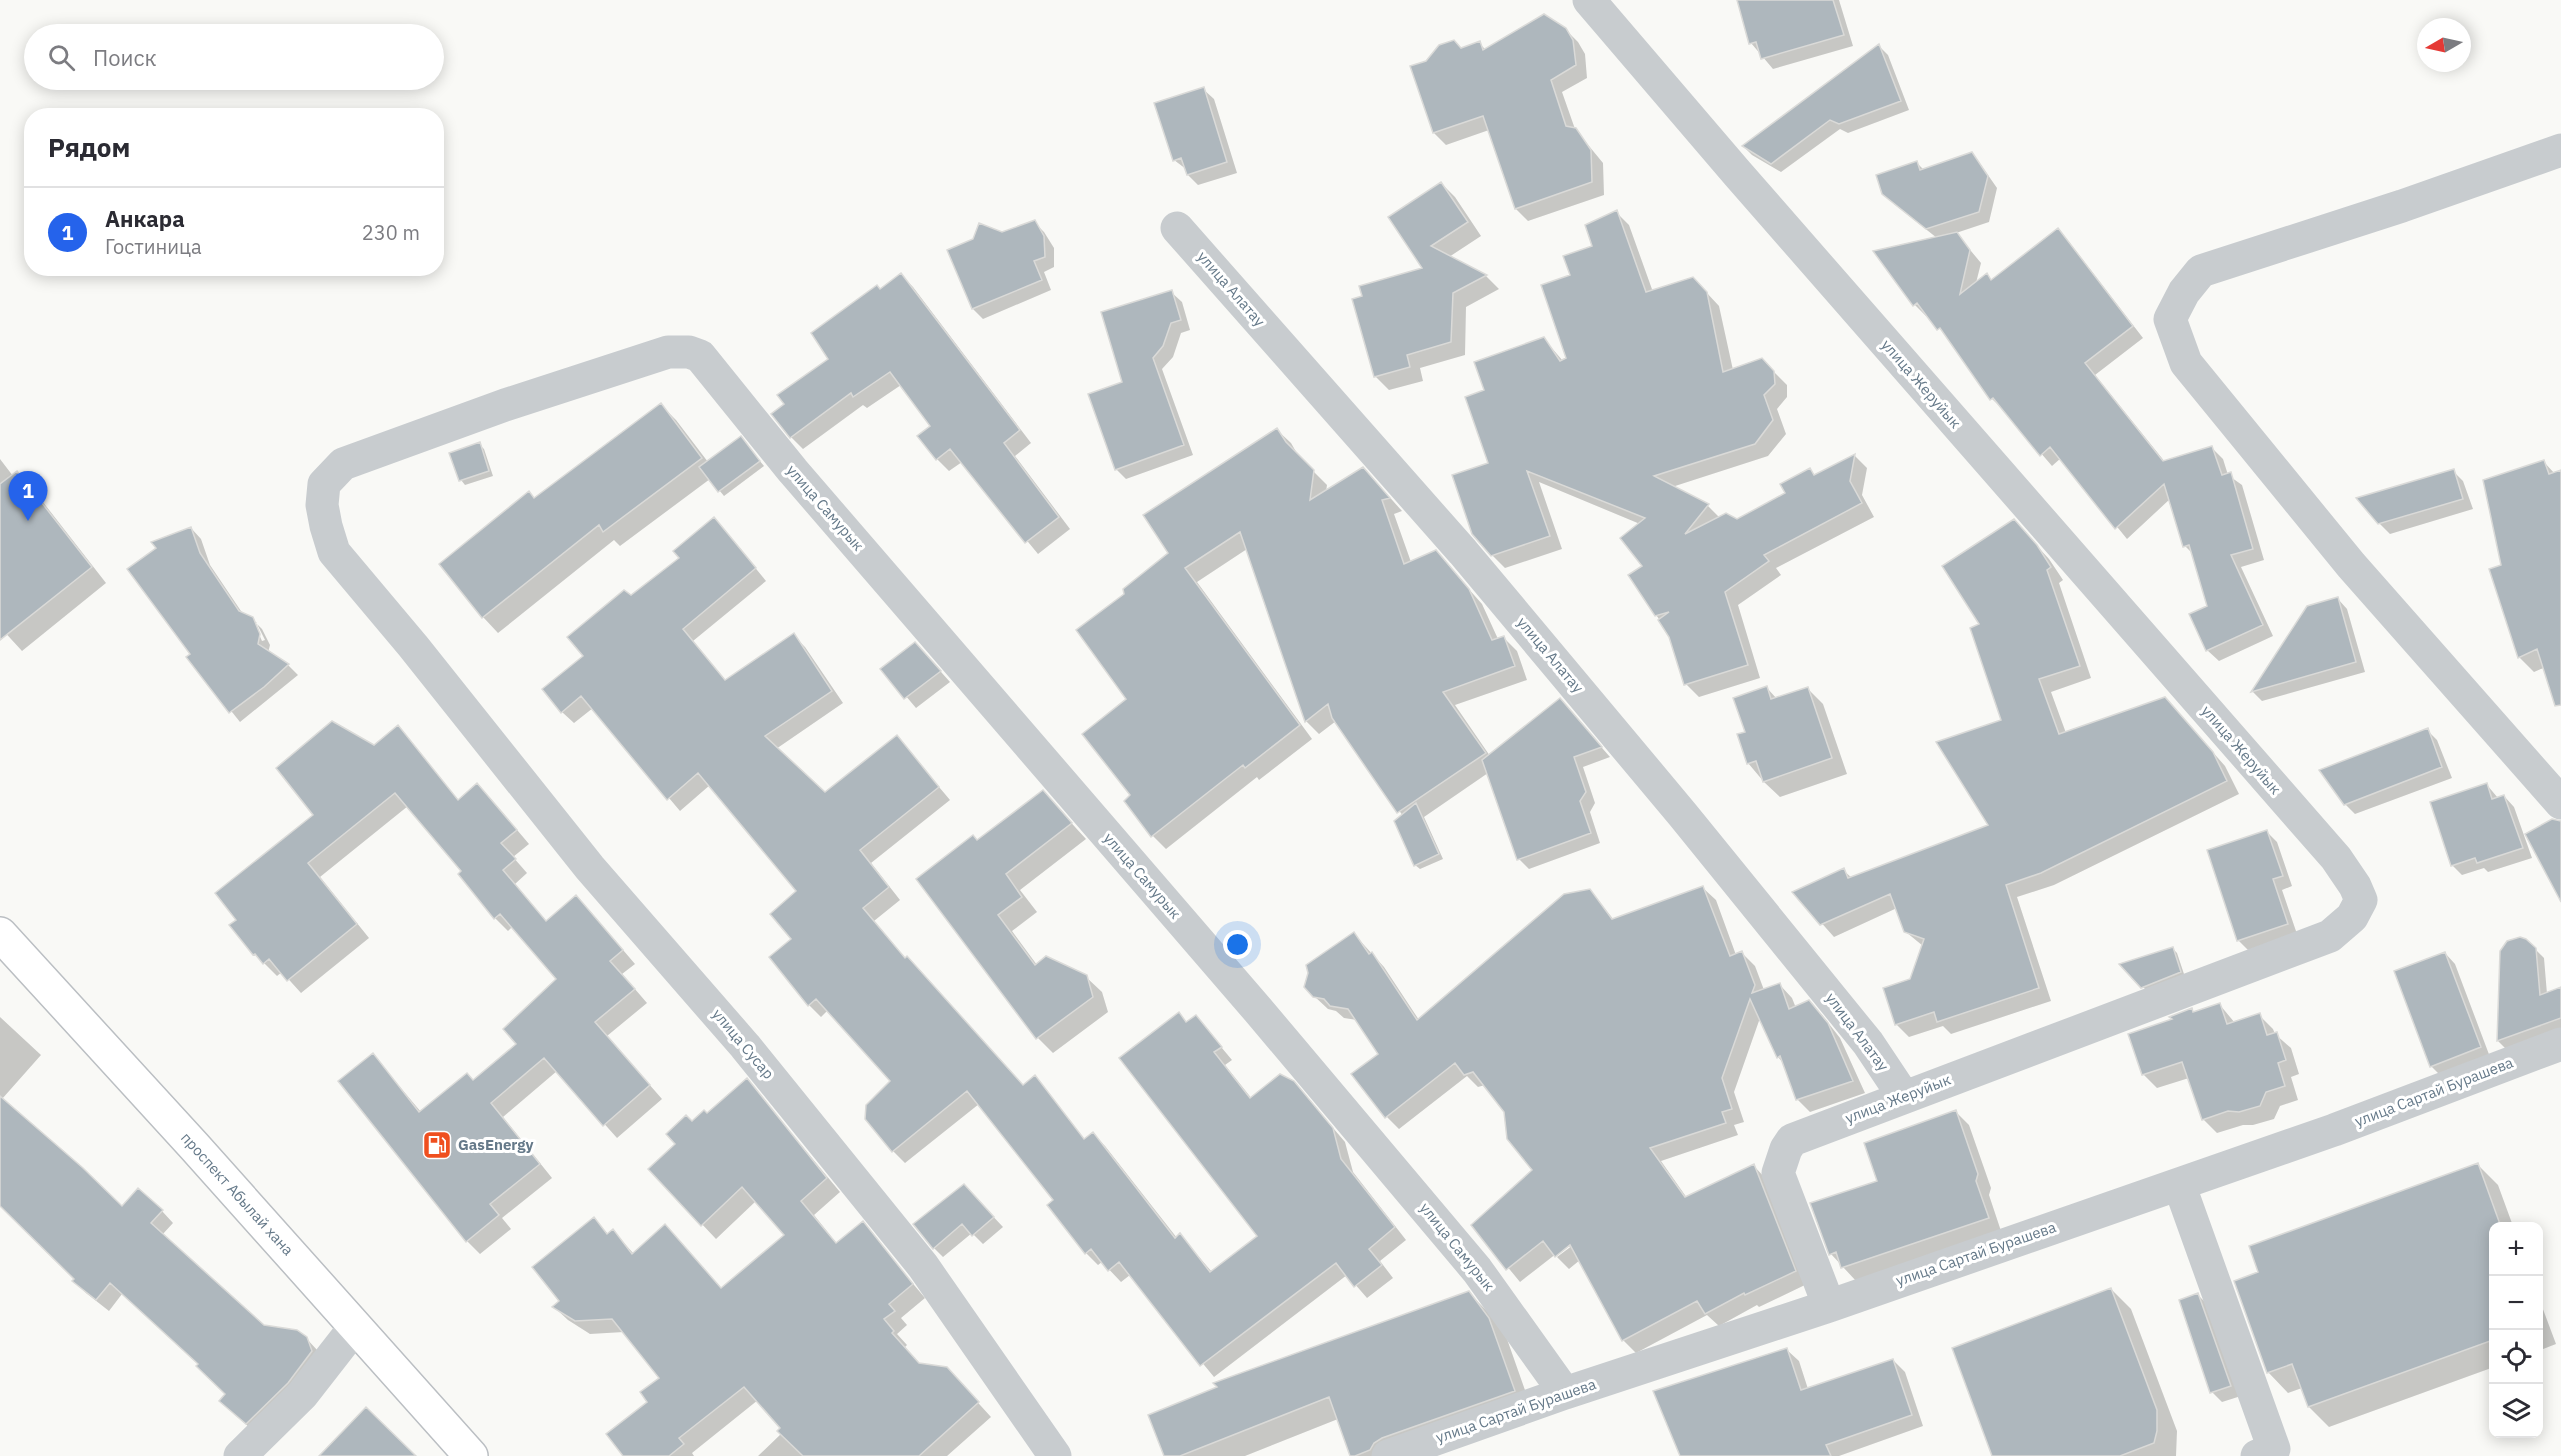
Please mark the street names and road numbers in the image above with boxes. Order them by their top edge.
street label: улица Алатау [1194,247,1270,331]
street label: улица Жеруйык [1878,335,1965,432]
street label: улица Самурык [783,461,868,555]
street label: улица Алатау [1513,613,1588,697]
street label: улица Жеруйык [2198,701,2285,798]
street label: улица Самурык [1100,829,1185,923]
street label: улица Алатау [1822,989,1893,1075]
street label: улица Сусар [708,1005,778,1083]
street label: улица Сартай Бурашева [2352,1053,2516,1131]
street label: улица Жеруйык [1842,1070,1953,1127]
street label: проспект Абылай хана [177,1128,298,1259]
street label: улица Самурык [1416,1199,1499,1295]
street label: улица Сартай Бурашева [1893,1217,2058,1290]
street label: улица Сартай Бурашева [1433,1374,1598,1447]

